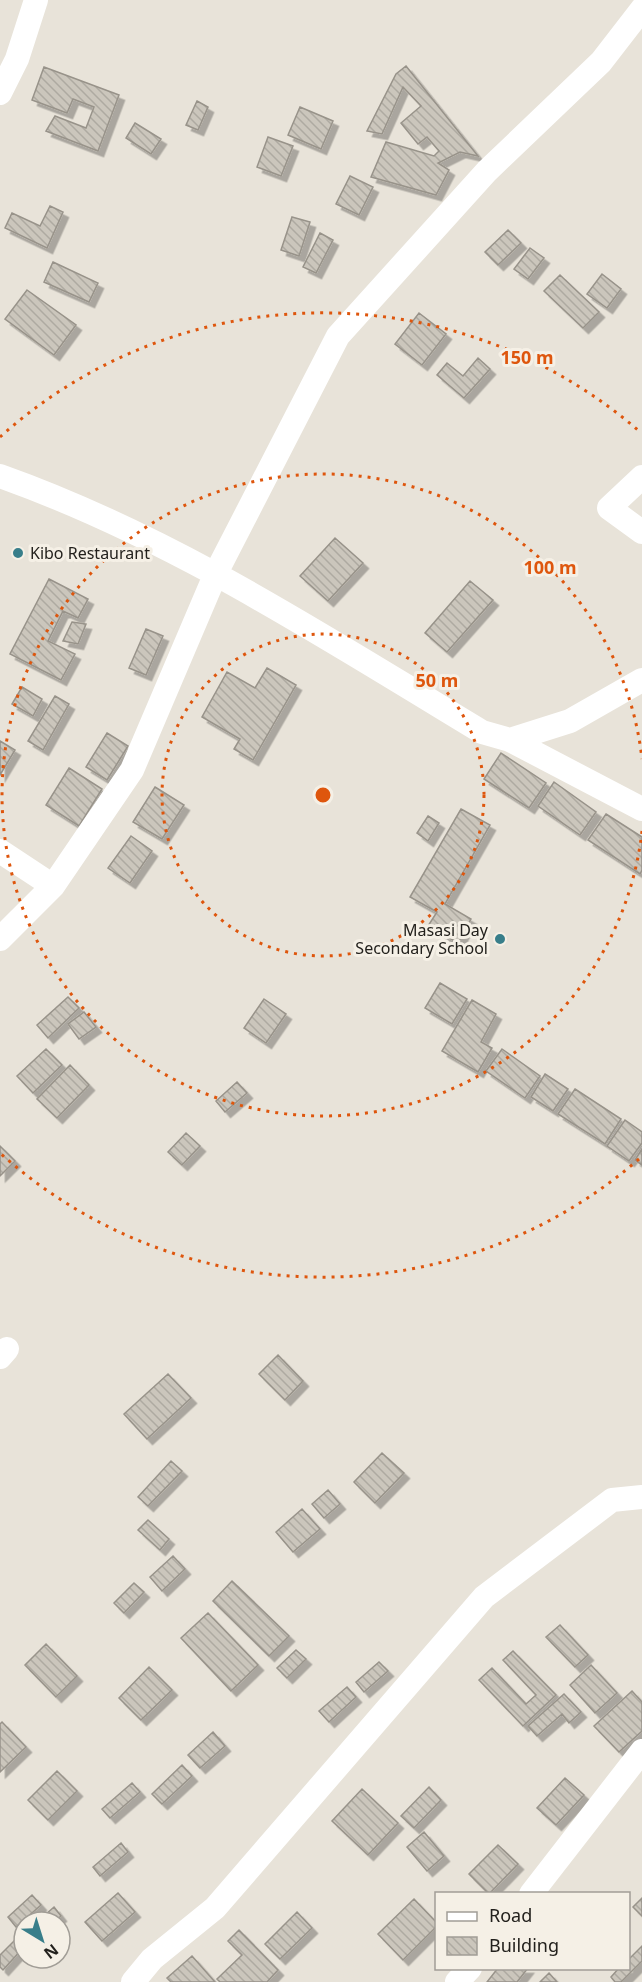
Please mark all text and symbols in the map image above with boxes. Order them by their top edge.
text: 150 m [500,345,554,369]
place label: Kibo Restaurant [30,542,150,564]
marker: Kibo Restaurant [11,546,25,560]
text: 100 m [523,555,577,579]
text: 50 m [416,668,458,692]
centre of rings [313,785,333,805]
place label: Masasi Day Secondary School [355,919,489,959]
marker: Masasi Day Secondary School [493,932,507,946]
legend [435,1892,630,1970]
text: Road [489,1903,532,1927]
north arrow [12,1910,72,1970]
text: Building [489,1933,559,1957]
text: N [39,1939,63,1964]

